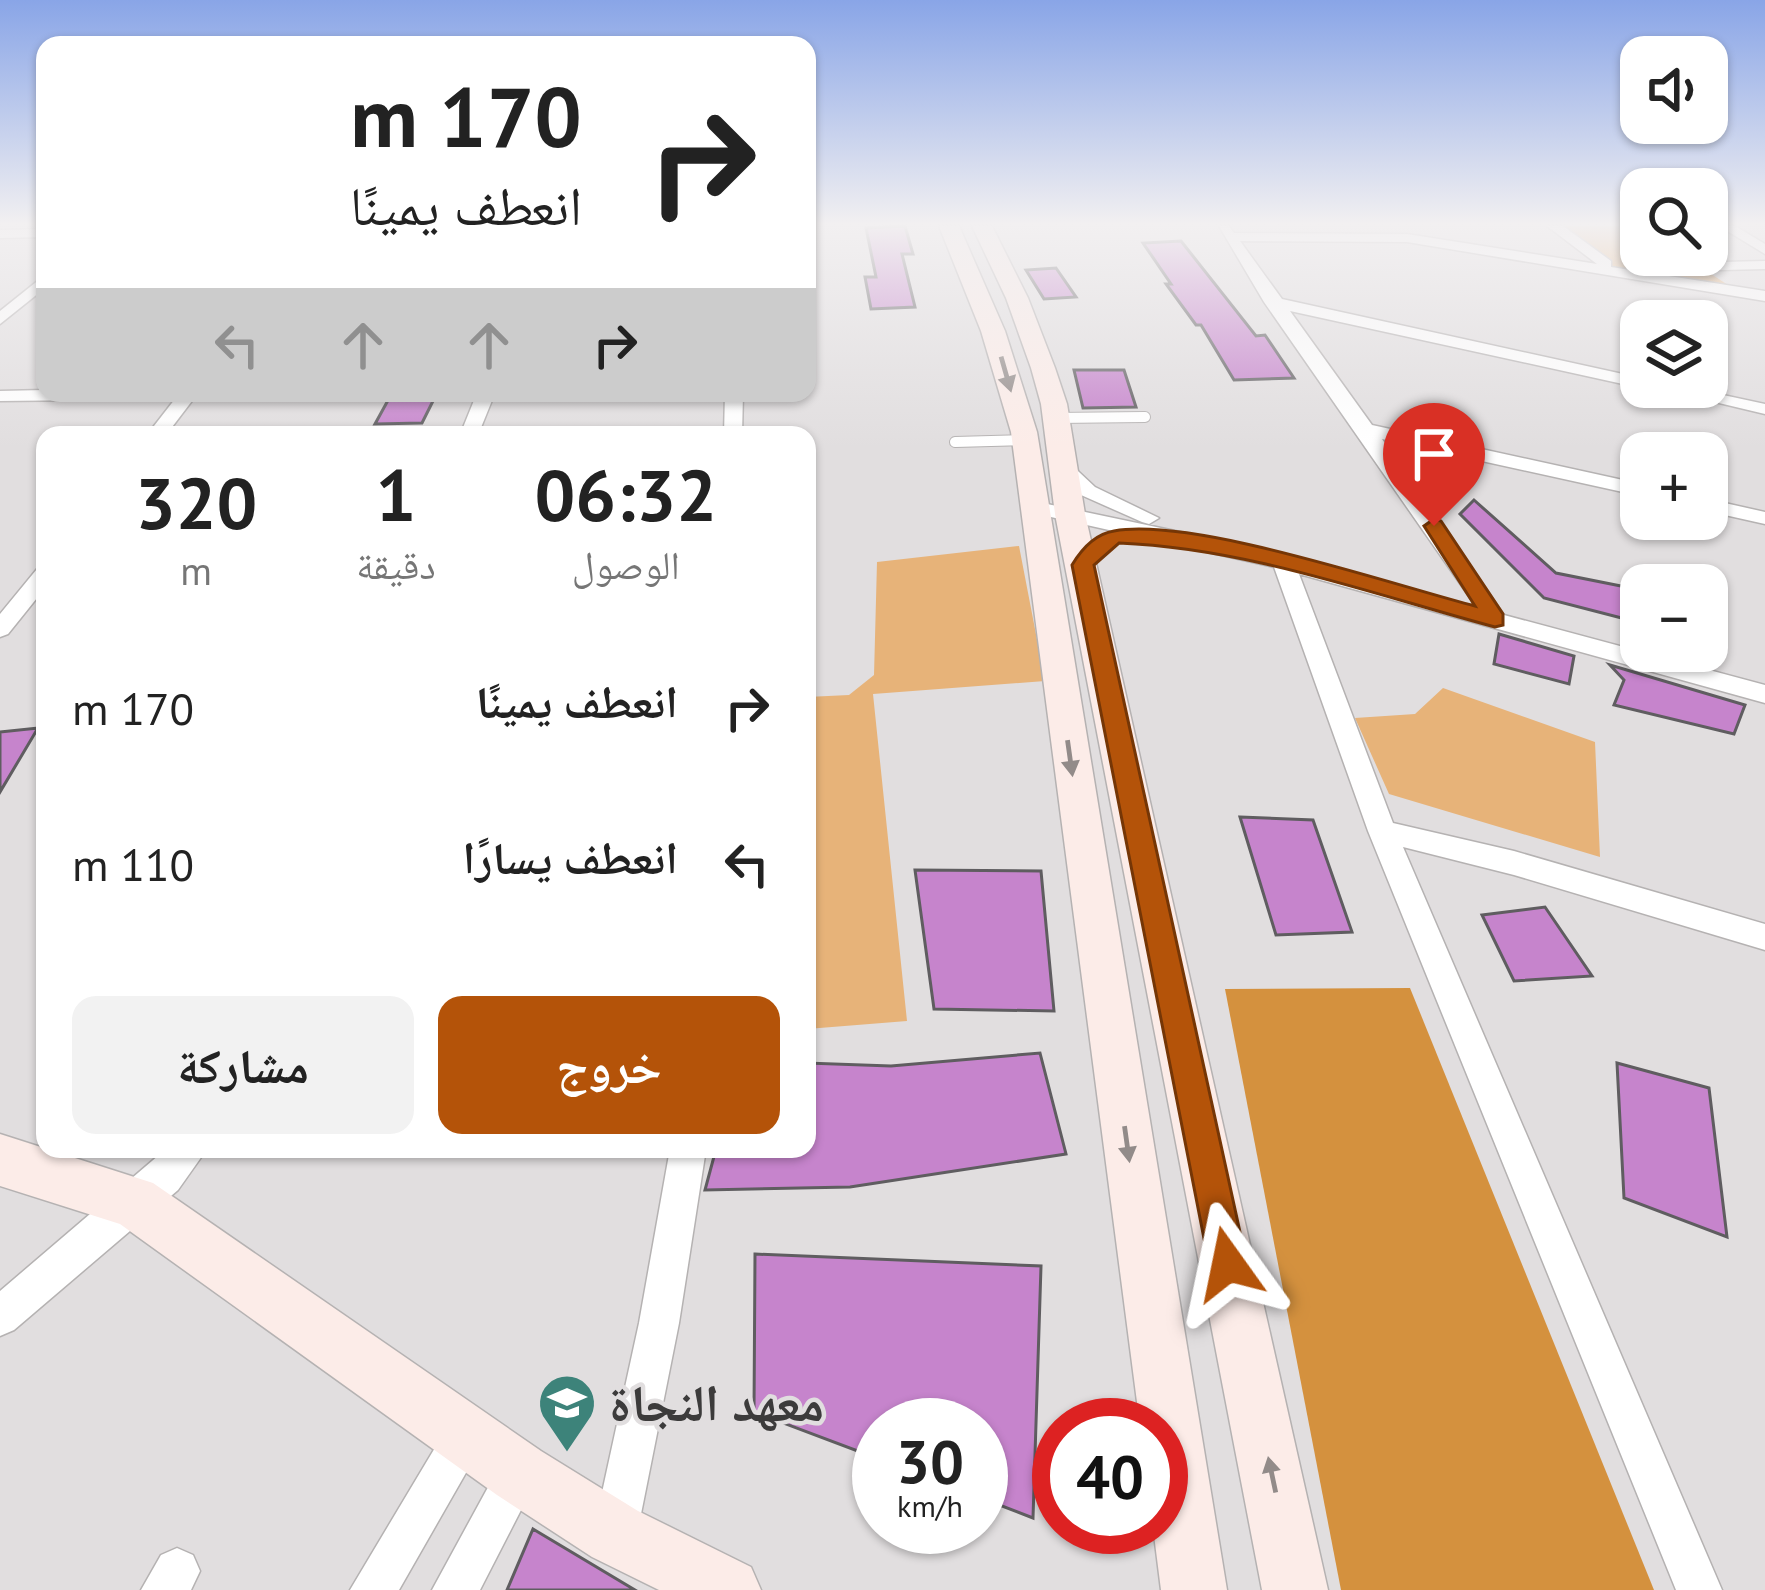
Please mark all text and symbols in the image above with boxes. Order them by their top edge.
map controls [1620,36,1728,672]
button: sound [1620,36,1728,144]
text: 170 m [350,61,582,170]
icon: right [624,84,780,240]
button: search [1620,168,1728,276]
text: انعطف يمينًا [350,170,582,240]
button: layers [1620,300,1728,408]
icon: left [204,312,270,378]
icon: ahead [330,312,396,378]
icon: ahead [456,312,522,378]
icon: right [582,312,648,378]
one-way arrow [998,356,1016,393]
pin [1383,403,1485,526]
icon: arrive [1401,421,1467,487]
button: + [1620,432,1728,540]
text: 1 [376,448,416,541]
text: 06:32 [534,448,717,541]
text: 320 [135,456,257,549]
text: دقيقة [356,539,436,590]
text: الوصول [572,539,680,590]
text: m [180,545,212,596]
button: − [1620,564,1728,672]
text: انعطف يمينًا [476,672,678,730]
icon: right [714,675,780,741]
text: 170 m [72,679,194,737]
one-way arrow [1061,740,1080,777]
text: انعطف يسارًا [463,828,678,886]
icon: left [714,831,780,897]
text: 110 m [72,835,194,893]
button: مشاركة [72,996,414,1134]
button: خروج [438,996,780,1134]
one-way arrow [1118,1126,1137,1163]
position arrow [1165,1201,1291,1327]
place label: معهد النجاة [609,1369,824,1435]
school or university icon: معهد النجاة [536,1372,598,1454]
speed limit sign: 40 [1032,1398,1188,1554]
text: 30 [896,1422,964,1500]
one-way arrow [1261,1456,1280,1494]
text: km/h [897,1486,963,1525]

